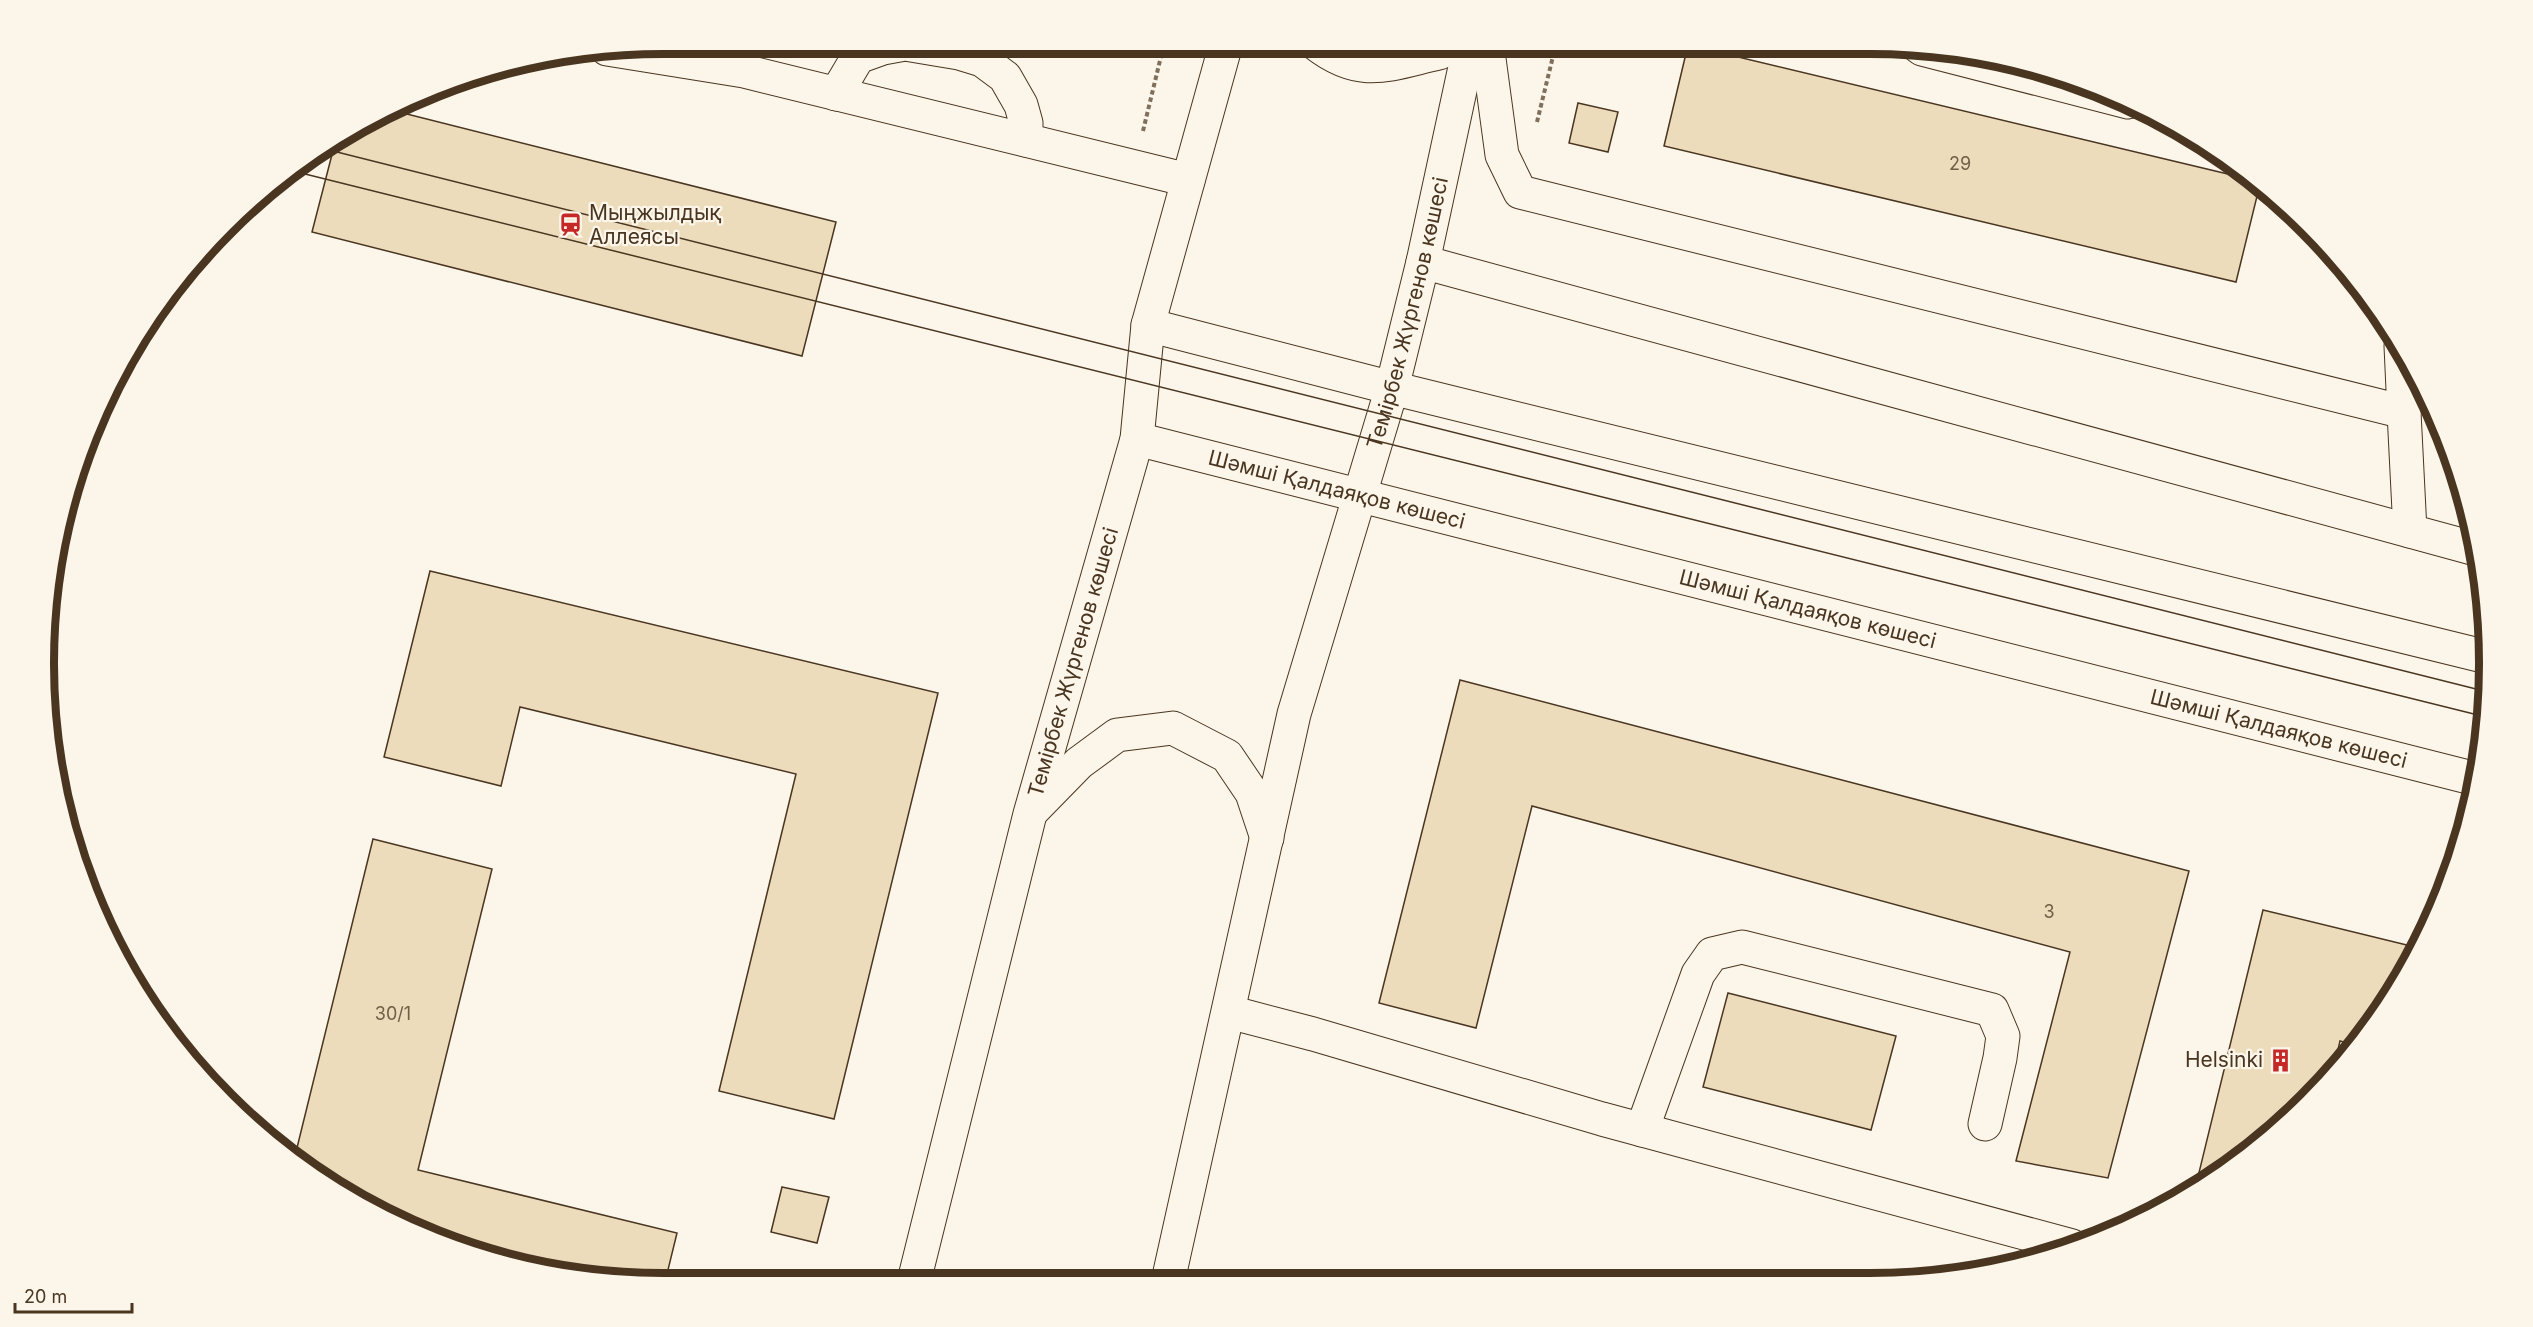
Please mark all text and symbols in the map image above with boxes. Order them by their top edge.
house number: 29 [1949,153,1971,174]
street label: Темірбек Жүргенов көшесі [1361,175,1453,452]
place label: Мыңжылдық Аллеясы [589,200,721,249]
station icon: Мыңжылдық Аллеясы [558,212,584,238]
street label: Шәмші Қалдаяқов көшесі [1206,445,1468,534]
street label: Темірбек Жүргенов көшесі [1023,524,1123,800]
street label: Шәмші Қалдаяқов көшесі [1677,564,1939,653]
street label: Шәмші Қалдаяқов көшесі [2148,684,2410,773]
house number: 3 [2043,901,2055,922]
house number: 30/1 [375,1003,411,1024]
place label: Helsinki [2185,1047,2263,1072]
building icon: Helsinki [2268,1047,2294,1073]
scale bar [15,1276,132,1314]
text: 20 m [24,1286,67,1307]

